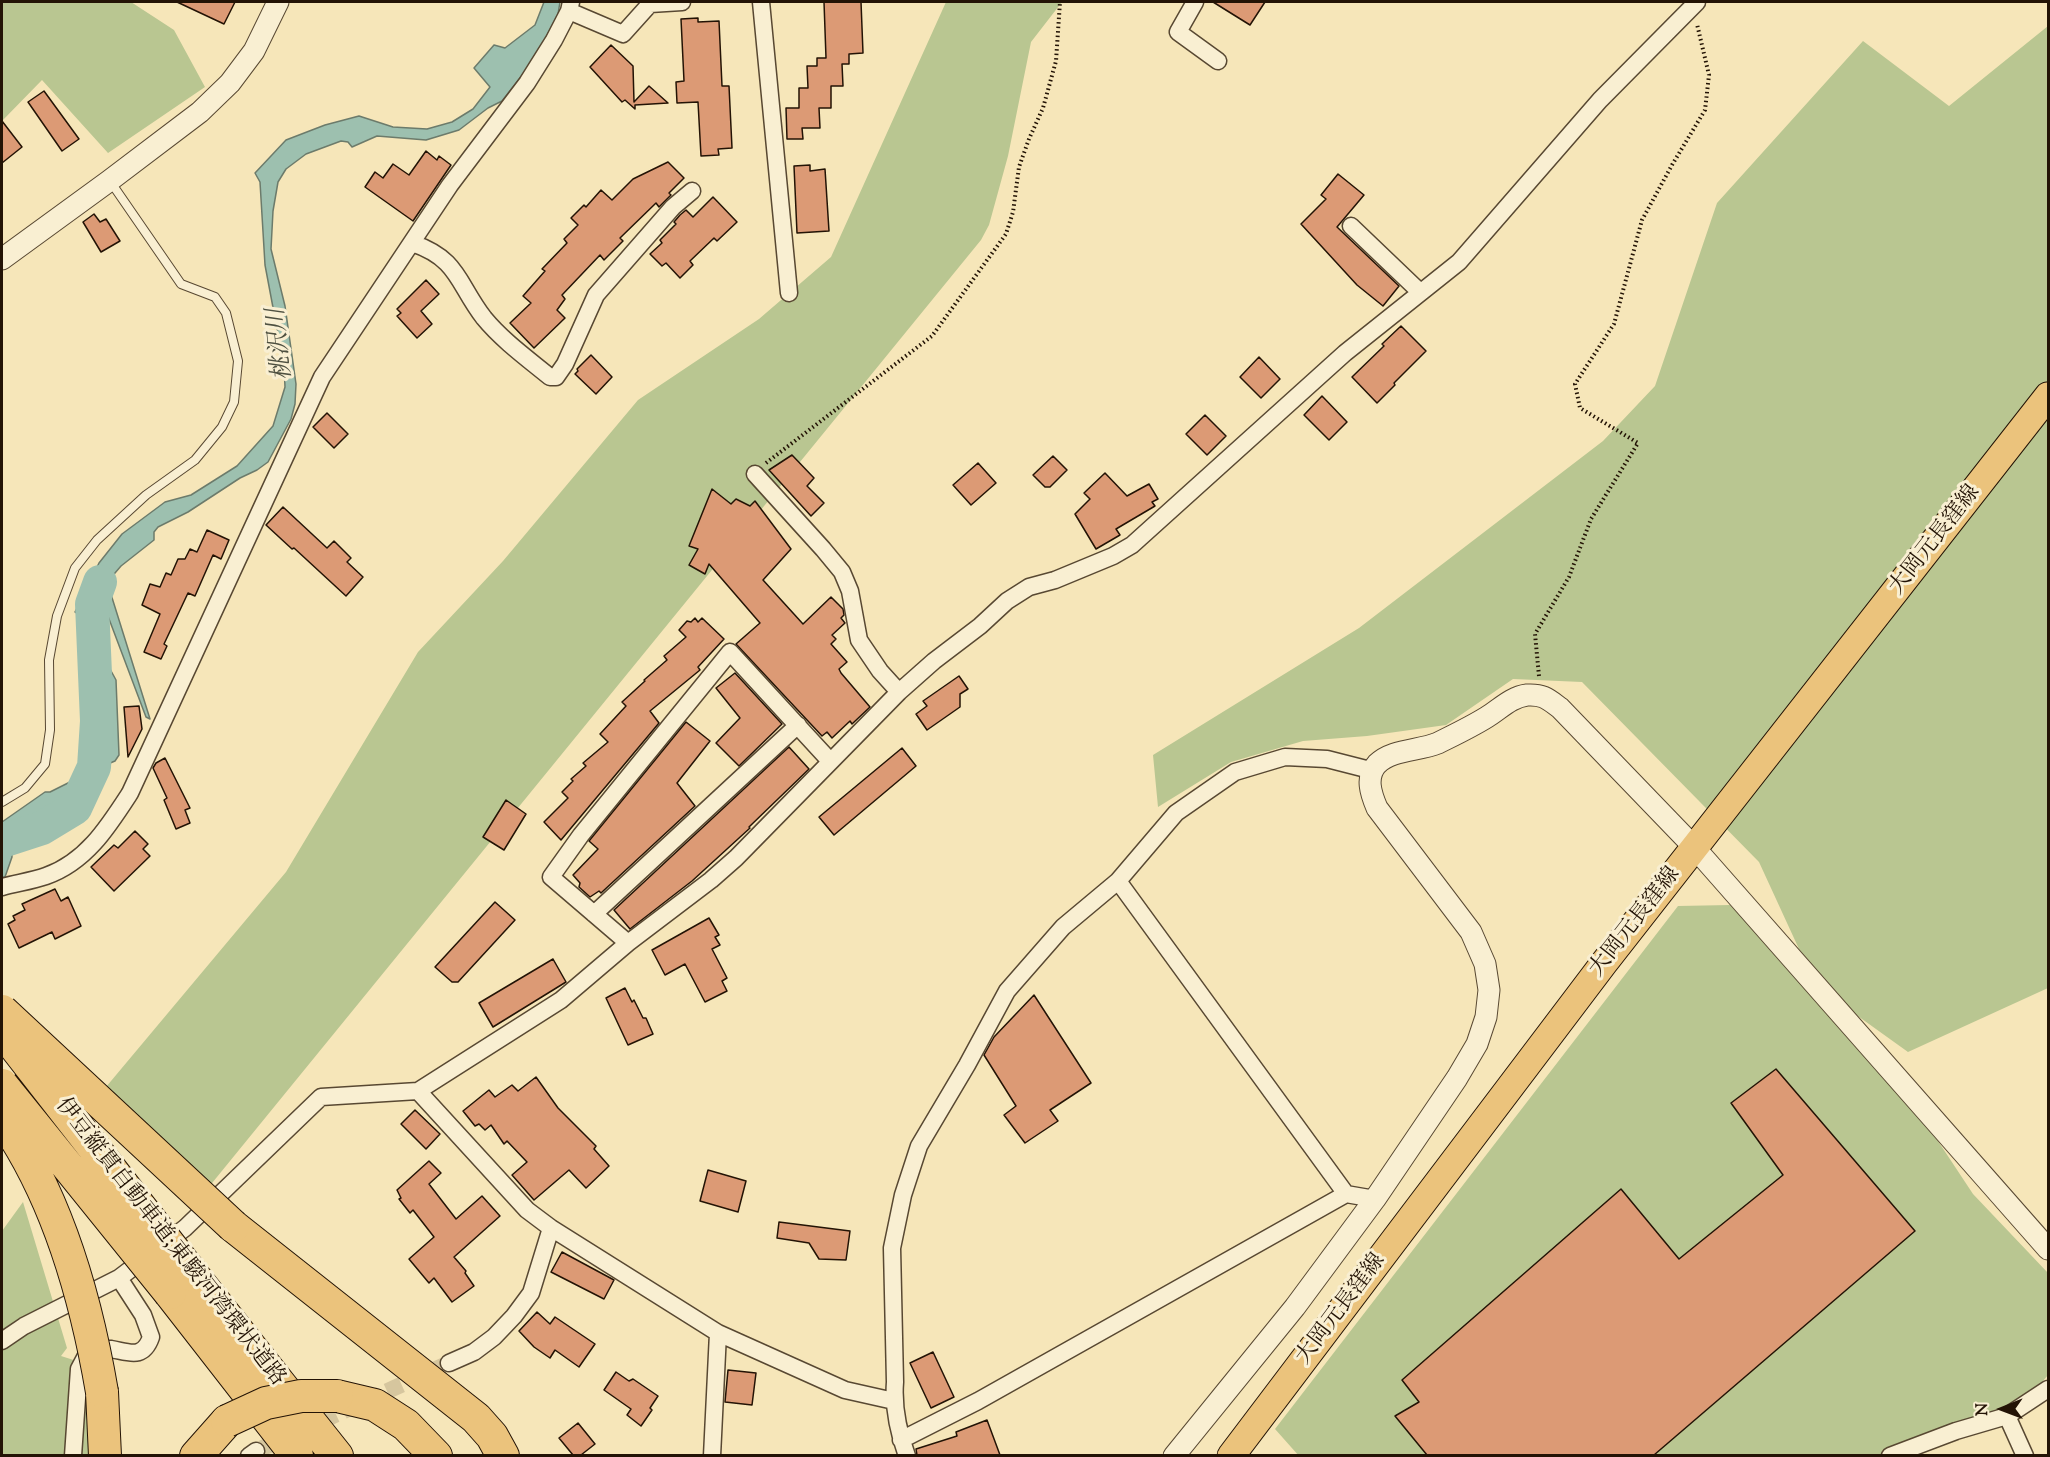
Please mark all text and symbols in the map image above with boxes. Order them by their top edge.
water label: 桃沢川 [264,307,300,381]
street label: 大岡元長窪線 [1885,481,1987,601]
street label: 大岡元長窪線 [1585,863,1687,983]
street label: 伊豆縦貫自動車道;東駿河湾環状道路 [48,1094,290,1392]
street label: 大岡元長窪線 [1292,1249,1392,1371]
north arrow [1972,1379,2032,1439]
text: N [1972,1403,1995,1416]

